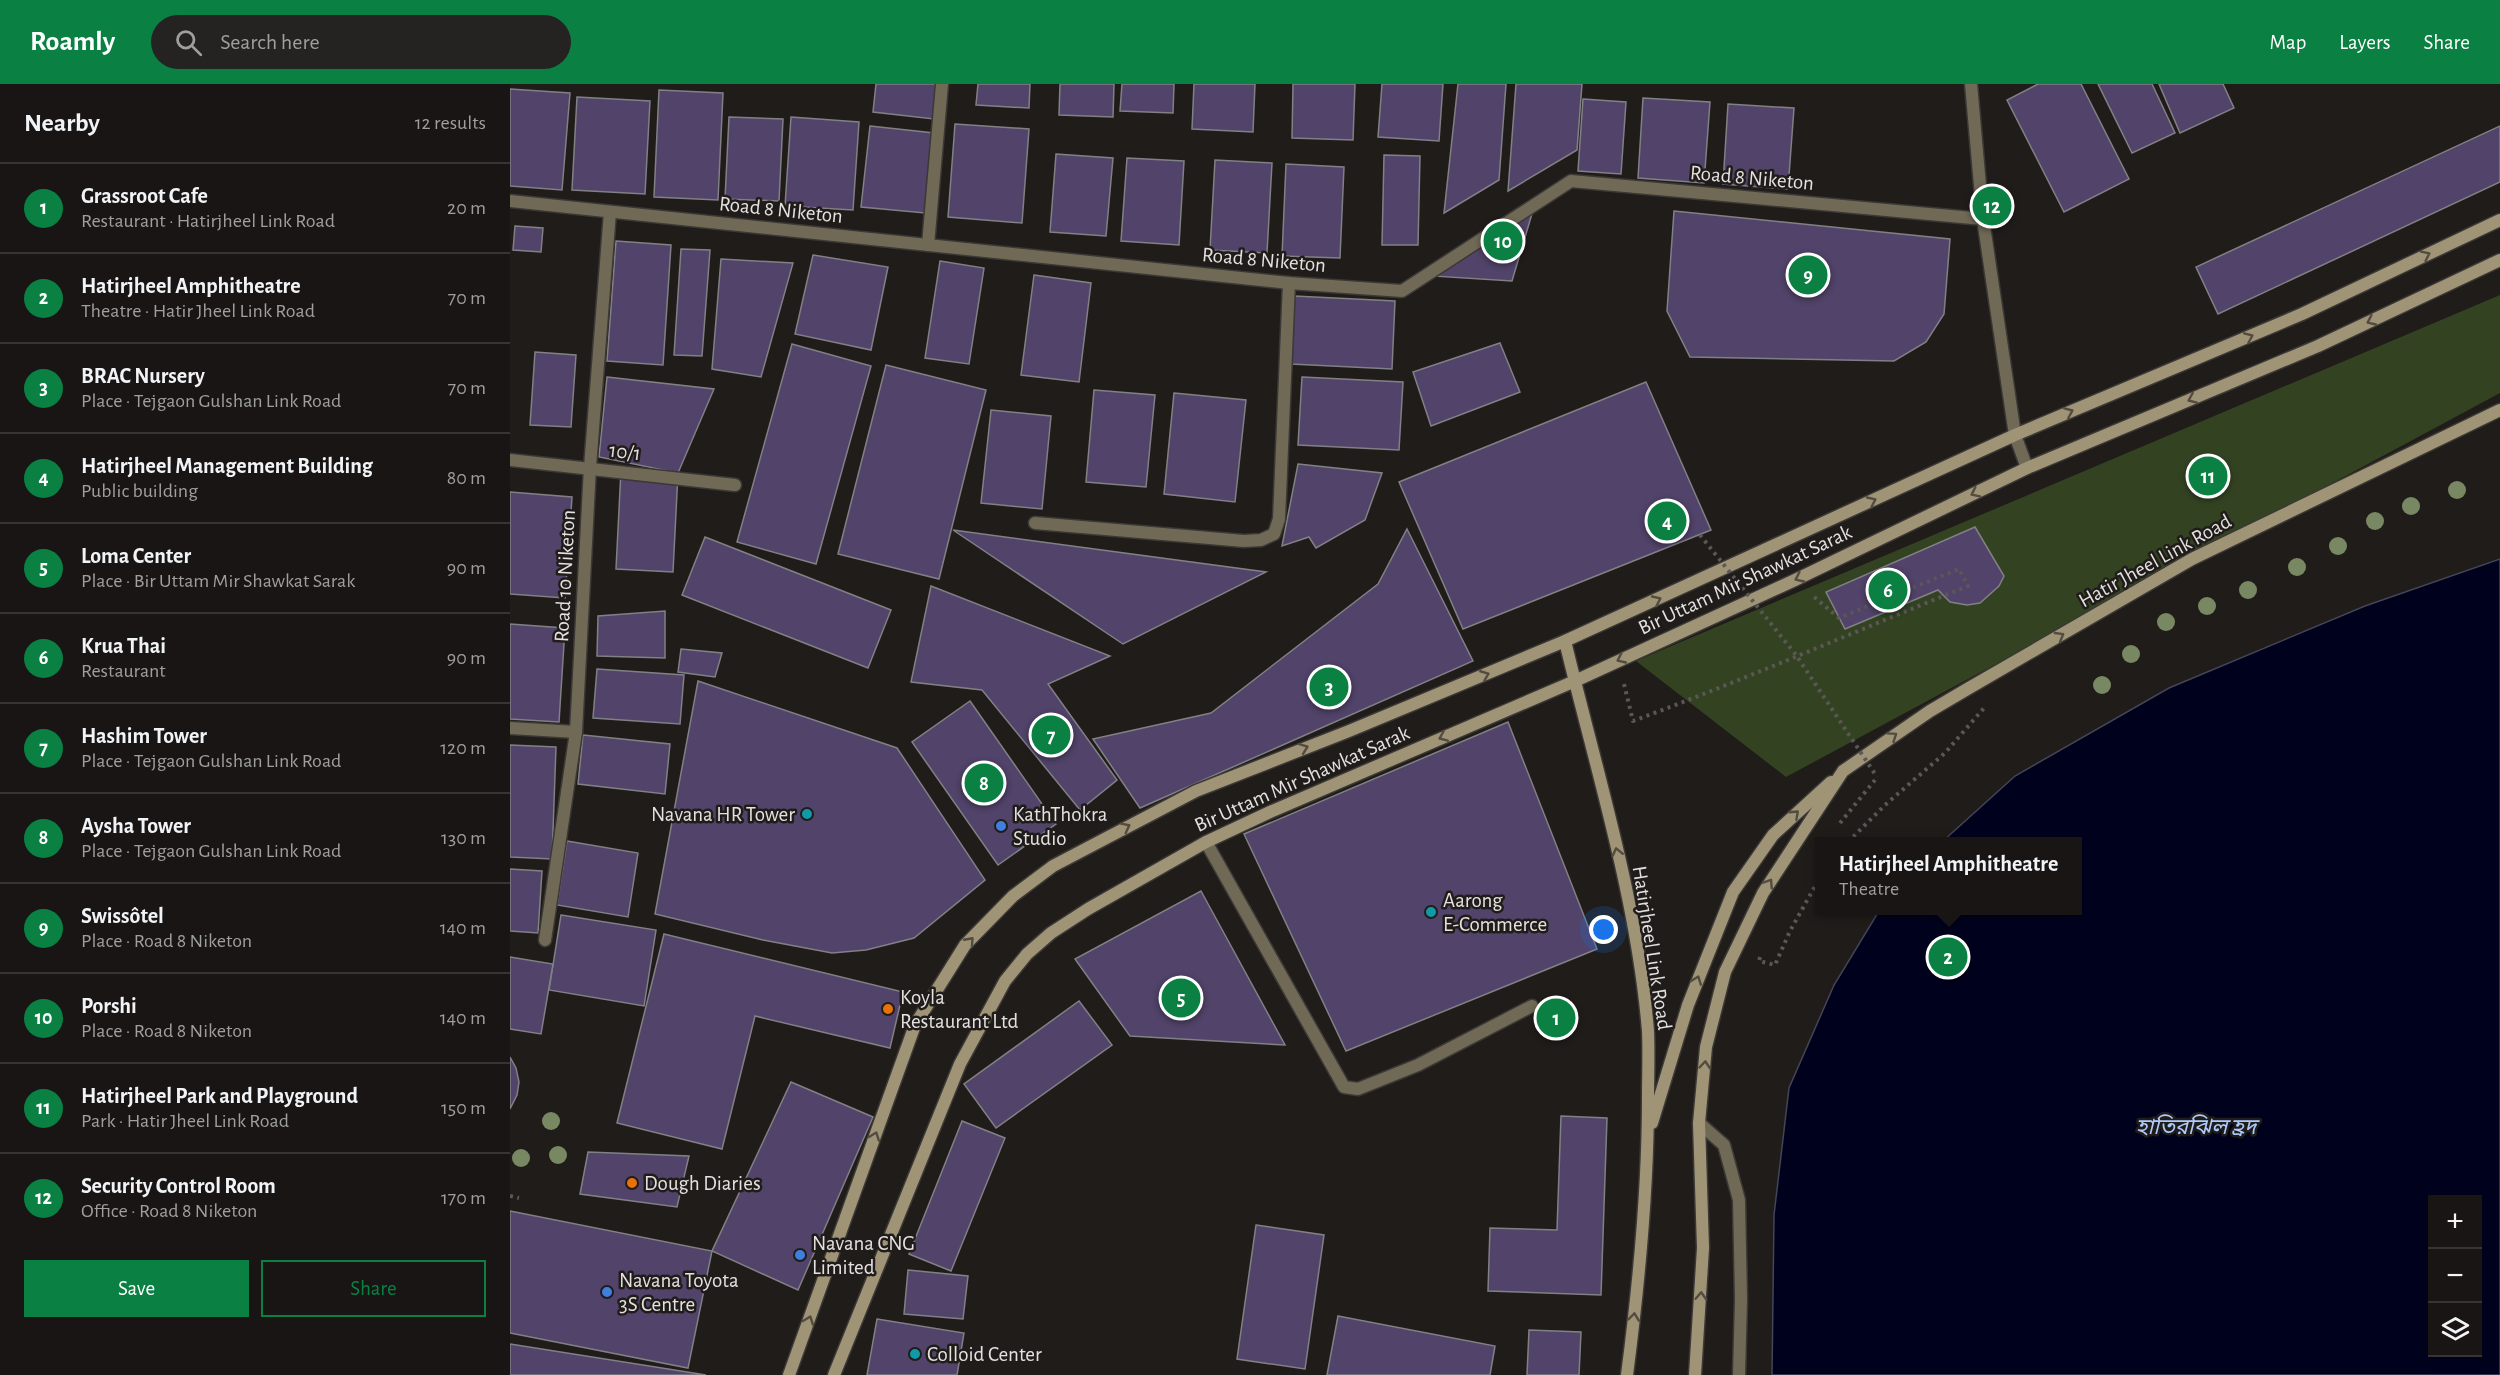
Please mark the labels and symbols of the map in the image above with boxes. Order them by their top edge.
street label: Road 8 Niketon [1689,162,1815,194]
pin: 12 [1972,184,2012,228]
street label: Road 8 Niketon [718,193,844,227]
pin: 10 [1484,218,1522,264]
street label: Road 8 Niketon [1201,244,1327,276]
one-way arrow [2419,251,2430,263]
pin: 9 [1788,252,1828,297]
one-way arrow [2367,313,2378,325]
one-way arrow [2243,332,2254,344]
one-way arrow [2188,392,2199,404]
one-way arrow [2063,407,2074,419]
street label: 10/1 [608,440,642,464]
pin: 11 [2188,454,2228,498]
one-way arrow [1970,486,1981,498]
one-way arrow [1866,496,1877,508]
pin: 4 [1648,498,1686,544]
street label: Road 10 Niketon [551,509,579,643]
street label: Hatir Jheel Link Road [2075,510,2235,612]
street label: Bir Uttam Mir Shawkat Sarak [1635,521,1855,639]
pin: 6 [1868,568,1908,612]
one-way arrow [1794,570,1805,582]
one-way arrow [1650,595,1661,607]
one-way arrow [2054,631,2064,643]
one-way arrow [1617,651,1628,663]
pin: 3 [1310,664,1348,710]
one-way arrow [1478,670,1489,682]
pin: 7 [1032,712,1070,758]
street label: Bir Uttam Mir Shawkat Sarak [1191,722,1413,836]
one-way arrow [1438,730,1449,742]
one-way arrow [1886,732,1897,743]
one-way arrow [1298,743,1309,755]
pin: 8 [964,760,1004,806]
place label: Navana HR Tower [651,804,795,825]
place label: KathThokra Studio [1013,804,1108,849]
marker: Navana HR Tower [800,807,814,821]
one-way arrow [1788,811,1799,822]
marker: KathThokra Studio [994,819,1008,833]
one-way arrow [1120,823,1130,834]
one-way arrow [1611,848,1624,858]
street label: Hatirjheel Link Road [1629,864,1675,1032]
one-way arrow [1762,879,1773,890]
place label: Aarong E-Commerce [1443,890,1547,935]
marker: Aarong E-Commerce [1424,905,1438,919]
your location [1589,915,1618,944]
pin: 2 [1928,934,1968,980]
one-way arrow [963,937,974,947]
one-way arrow [1690,975,1703,986]
pin: 5 [1162,976,1200,1020]
place label: Koyla Restaurant Ltd [900,987,1018,1032]
pin: 1 [1536,996,1576,1040]
marker: Koyla Restaurant Ltd [881,1002,895,1016]
one-way arrow [1698,1061,1711,1070]
water label: হাতিরঝিল হ্রদ [2136,1114,2260,1138]
one-way arrow [868,1132,881,1142]
place label: Dough Diaries [644,1173,761,1194]
marker: Dough Diaries [625,1176,639,1190]
place label: Navana CNG Limited [812,1233,915,1278]
marker: Navana CNG Limited [793,1248,807,1262]
place label: Navana Toyota 3S Centre [619,1270,739,1315]
marker: Navana Toyota 3S Centre [600,1285,614,1299]
one-way arrow [1694,1291,1707,1300]
one-way arrow [1628,1312,1640,1322]
one-way arrow [802,1315,815,1326]
place label: Colloid Center [927,1344,1042,1365]
marker: Colloid Center [908,1347,922,1361]

